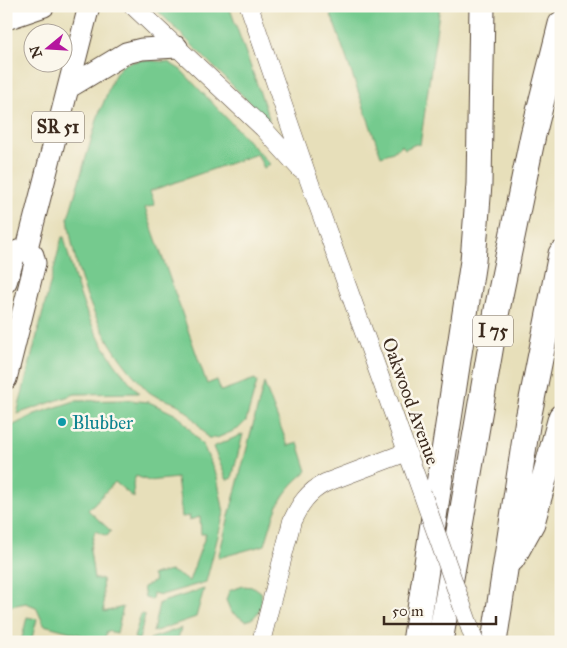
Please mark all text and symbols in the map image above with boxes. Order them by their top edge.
north arrow [22,22,72,72]
text: N [26,43,46,60]
road number: SR 51 [32,111,84,142]
road number: I 75 [473,316,513,346]
street label: Oakwood Avenue [377,334,445,468]
place label: Blubber [72,411,134,434]
marker: Blubber [56,416,68,428]
scale bar [384,593,497,625]
text: 50 m [392,602,424,620]

